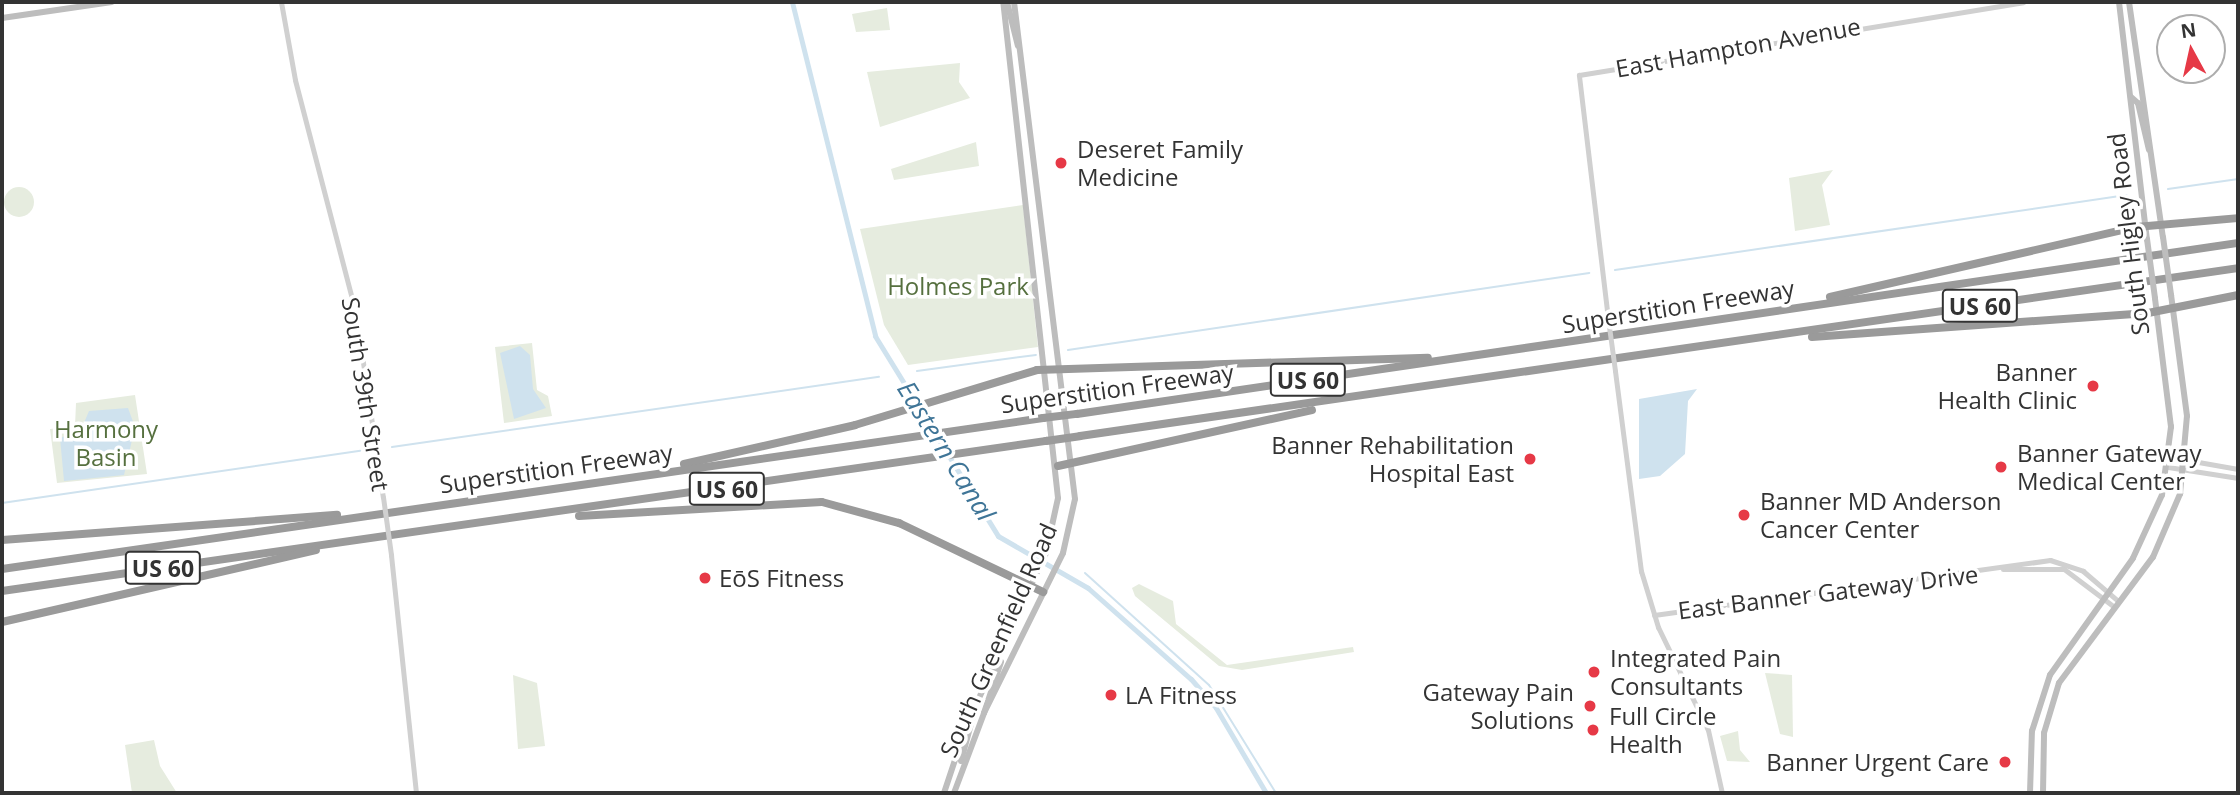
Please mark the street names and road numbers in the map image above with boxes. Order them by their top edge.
street label: East Hampton Avenue [1613,11,1863,83]
street label: South Higley Road [2101,131,2155,337]
street label: Superstition Freeway [1560,273,1796,339]
road number: US 60 [1941,286,2018,326]
street label: South 39th Street [336,295,396,493]
street label: Superstition Freeway [999,357,1235,419]
road number: US 60 [1270,360,1346,400]
street label: Superstition Freeway [438,437,674,499]
road number: US 60 [688,470,766,509]
street label: South Greenfield Road [933,519,1063,761]
road number: US 60 [124,548,202,588]
street label: East Banner Gateway Drive [1676,559,1980,625]

